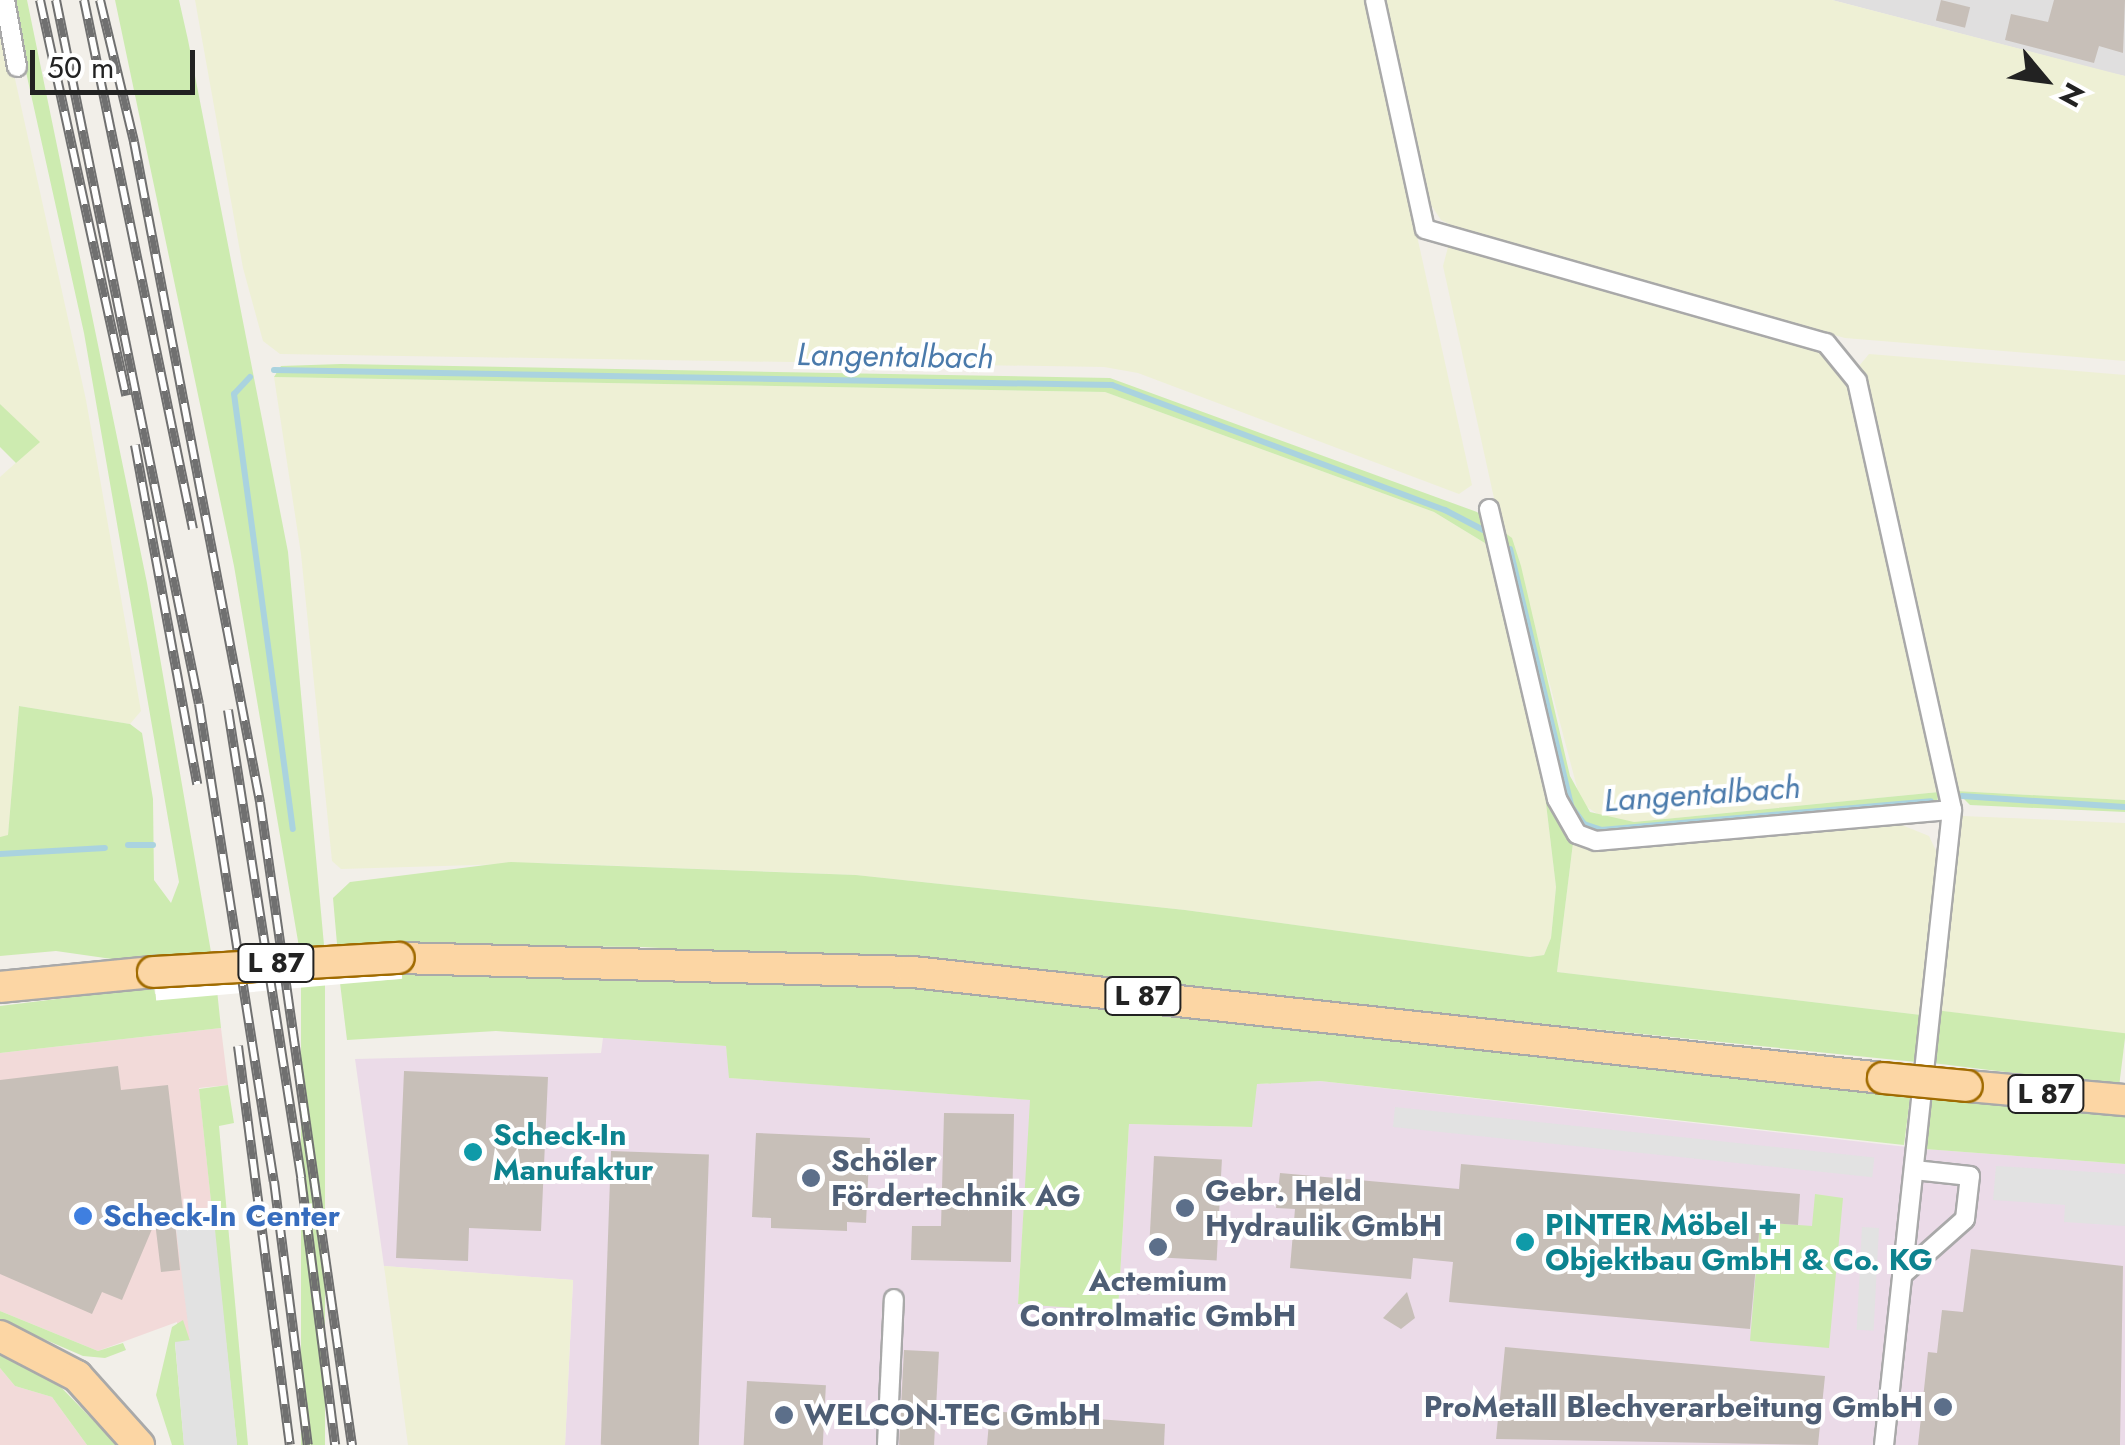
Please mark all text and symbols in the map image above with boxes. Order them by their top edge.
scale bar [35,30,200,92]
north arrow [1995,30,2095,130]
text: 50 m [47,46,114,89]
text: N [2048,75,2095,114]
water label: Langentalbach [796,335,994,377]
water label: Langentalbach [1603,768,1801,820]
road number: L 87 [236,940,316,986]
road number: L 87 [1103,973,1183,1019]
road number: L 87 [2006,1071,2086,1117]
place label: Scheck-In Manufaktur [493,1117,653,1188]
marker: Scheck-In Manufaktur [462,1141,484,1163]
place label: Schöler Fördertechnik AG [831,1143,1081,1214]
marker: Schöler Fördertechnik AG [800,1167,822,1189]
place label: Gebr. Held Hydraulik GmbH [1205,1173,1442,1244]
marker: Gebr. Held Hydraulik GmbH [1174,1197,1196,1219]
place label: Scheck-In Center [103,1198,340,1234]
marker: Scheck-In Center [72,1205,94,1227]
place label: PINTER Möbel + Objektbau GmbH & Co. KG [1545,1207,1933,1278]
marker: PINTER Möbel + Objektbau GmbH & Co. KG [1514,1231,1536,1253]
marker: Actemium Controlmatic GmbH [1147,1236,1169,1258]
place label: Actemium Controlmatic GmbH [1020,1263,1296,1334]
place label: ProMetall Blechverarbeitung GmbH [1424,1389,1923,1425]
marker: ProMetall Blechverarbeitung GmbH [1932,1396,1954,1418]
place label: WELCON-TEC GmbH [804,1397,1101,1433]
marker: WELCON-TEC GmbH [773,1404,795,1426]

